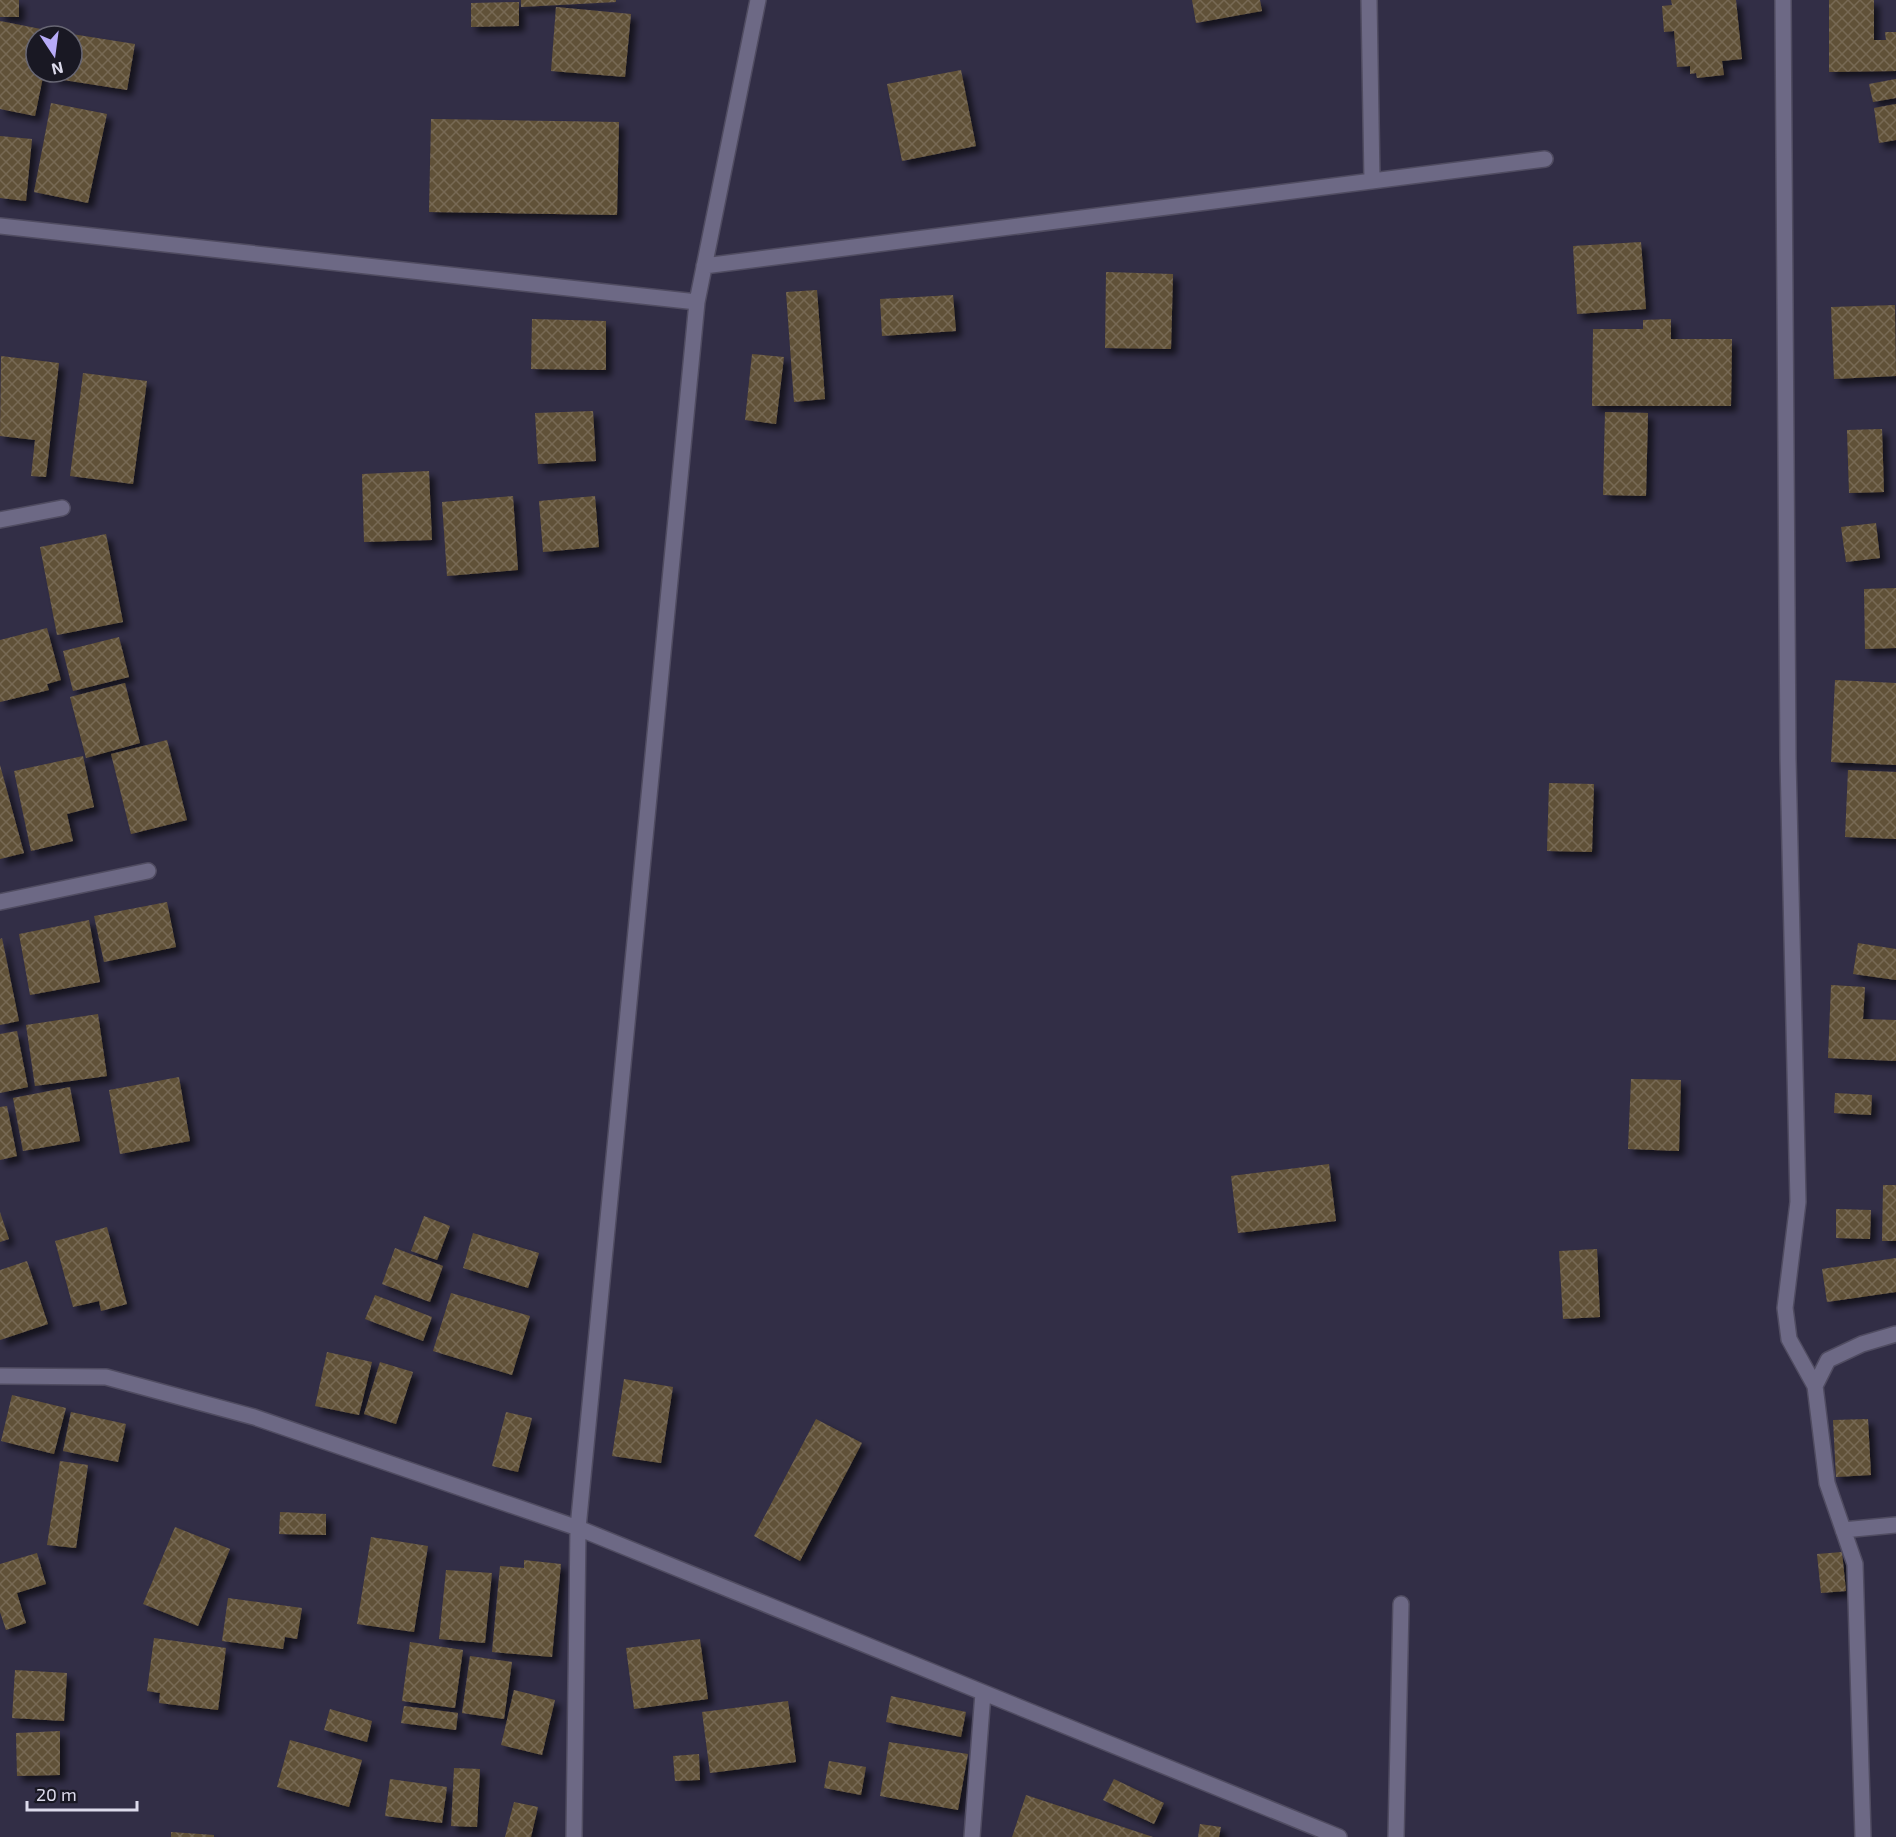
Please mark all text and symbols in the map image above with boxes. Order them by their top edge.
north arrow [24,24,84,84]
text: N [50,59,65,80]
scale bar [27,1774,136,1812]
text: 20 m [36,1783,77,1805]

